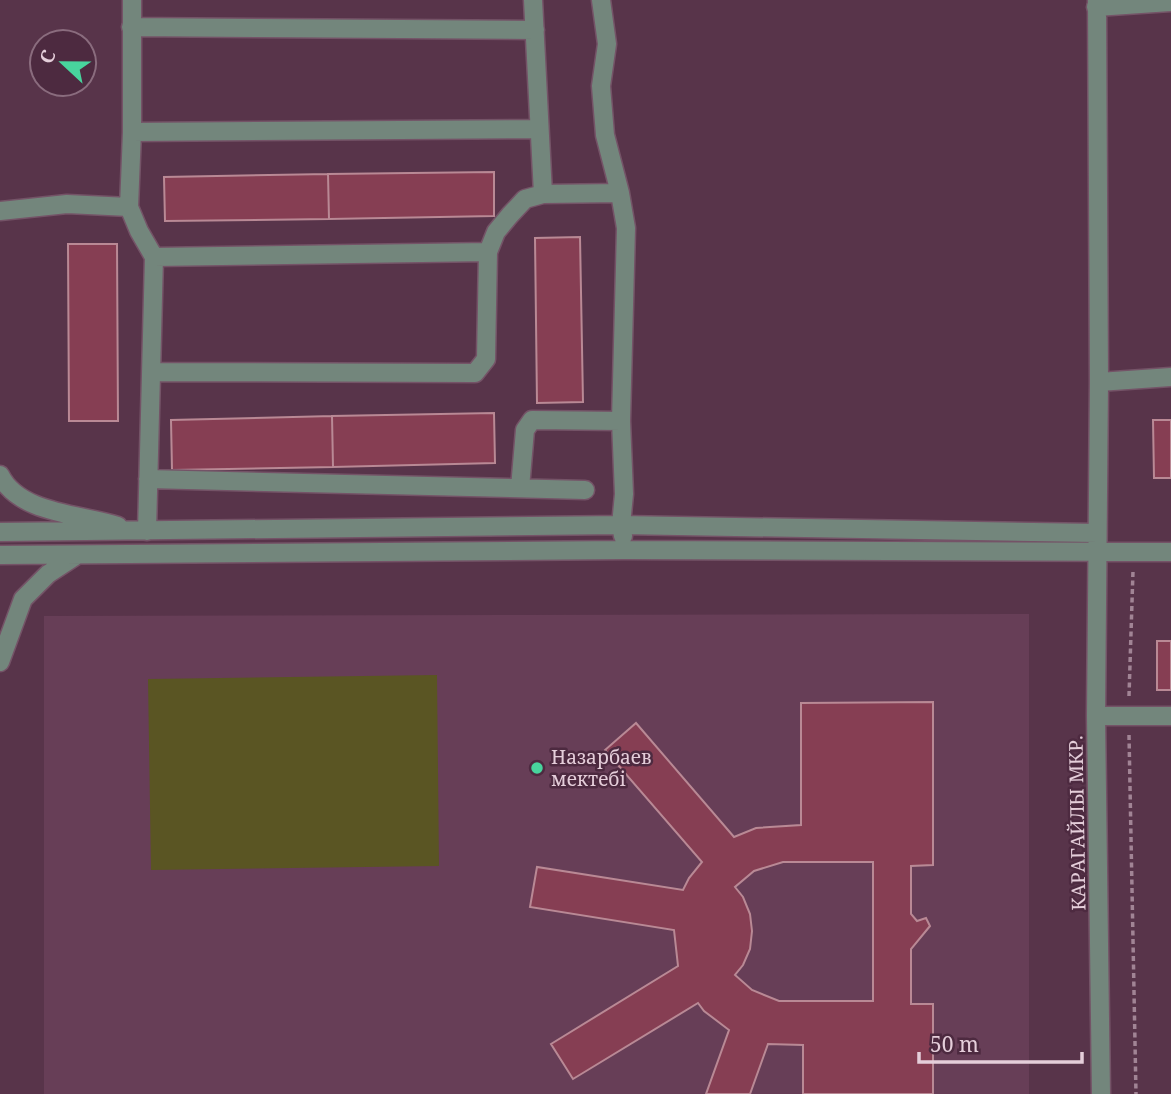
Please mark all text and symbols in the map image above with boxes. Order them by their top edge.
north arrow [28,28,98,98]
text: С [33,46,62,67]
street label: КАРАГАЙЛЫ МКР. [1062,735,1092,911]
place label: Назарбаев мектебі [551,744,652,792]
marker: Назарбаев мектебі [529,760,545,776]
scale bar [919,1020,1082,1064]
text: 50 m [930,1030,979,1058]

